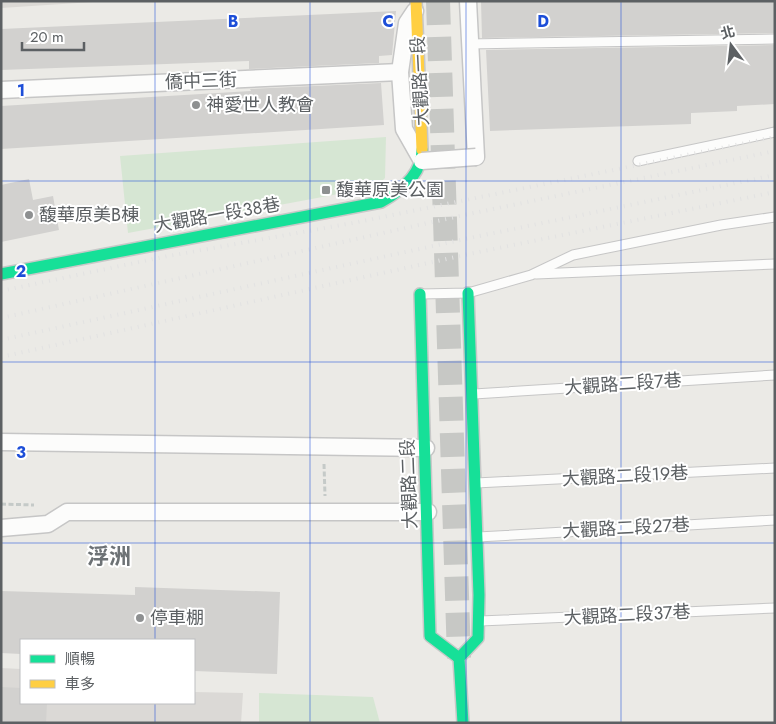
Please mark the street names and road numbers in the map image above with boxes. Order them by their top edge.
street label: 大觀路一段 [405,35,435,127]
street label: 僑中三街 [165,67,237,95]
street label: 大觀路一段38巷 [152,191,282,239]
street label: 大觀路二段7巷 [564,367,682,401]
street label: 大觀路二段 [394,439,424,529]
street label: 大觀路二段19巷 [561,460,689,492]
street label: 大觀路二段27巷 [562,512,690,544]
street label: 大觀路二段37巷 [563,599,691,631]

